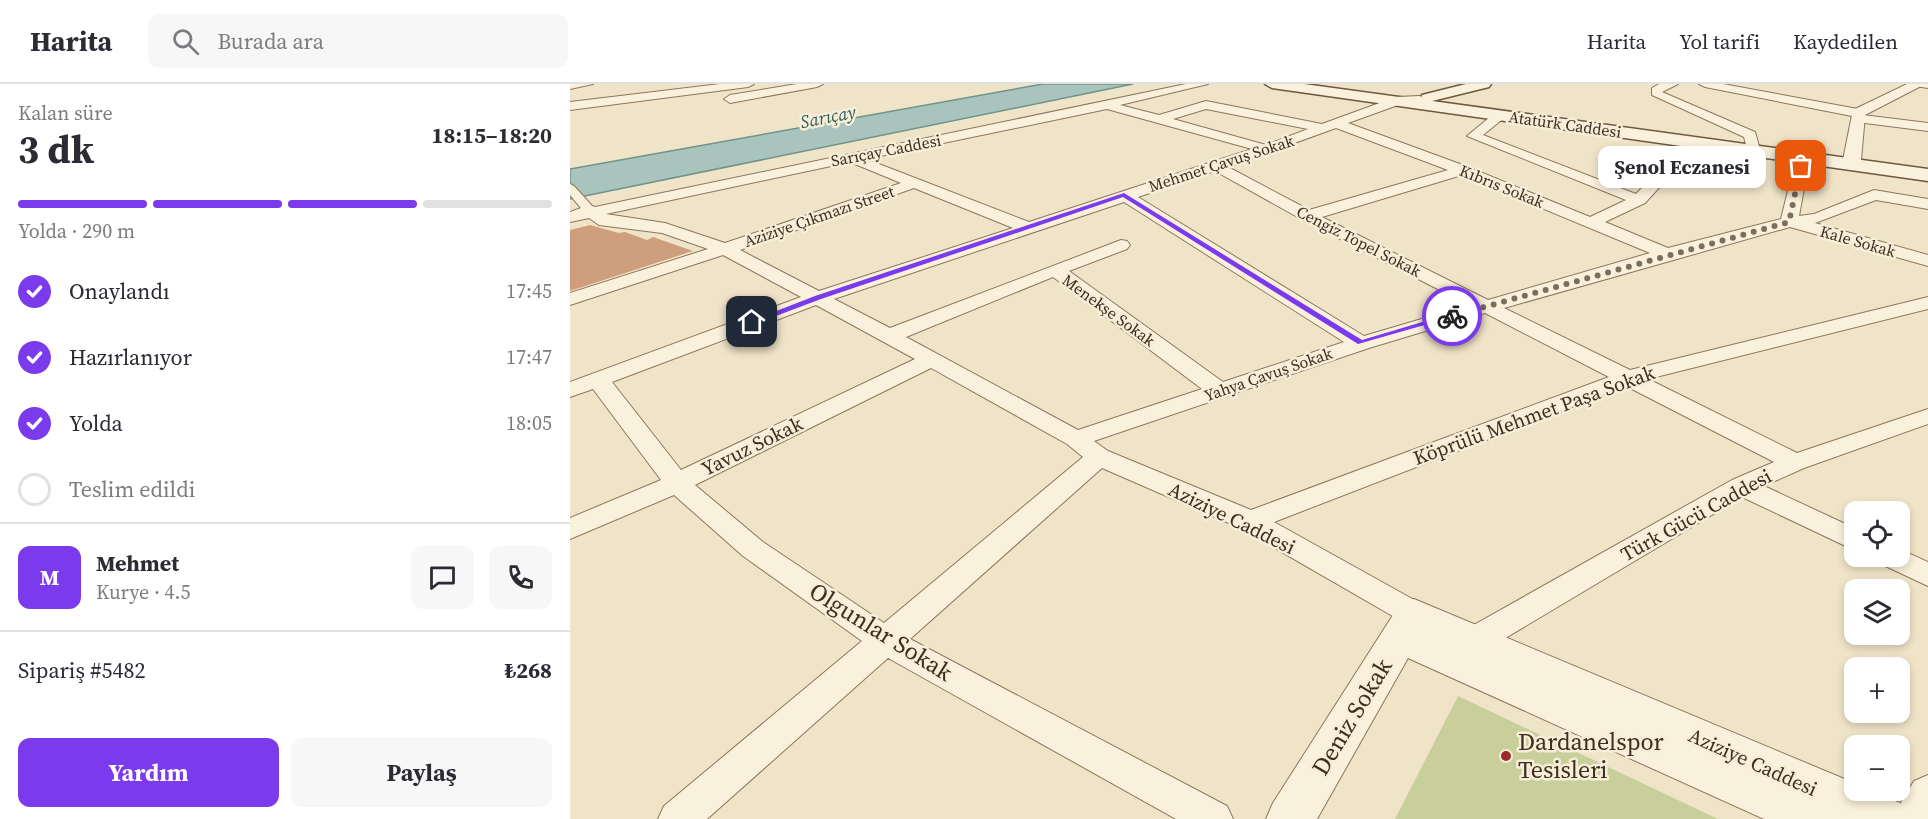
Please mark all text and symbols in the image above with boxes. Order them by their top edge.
search box [148,14,568,68]
text: Harita [30,22,112,60]
icon: search [169,25,202,58]
text: Burada ara [217,26,324,56]
text: Harita [1587,27,1646,56]
text: Yol tarifi [1679,27,1760,56]
text: Kaydedilen [1793,27,1898,56]
text: Kalan süre [18,99,113,127]
water label: Sarıçay [798,99,858,134]
street label: Atatürk Caddesi [1507,105,1623,143]
text: 18:15–18:20 [432,120,552,150]
text: 3 dk [18,123,94,176]
street label: Sarıçay Caddesi [829,128,943,171]
street label: Mehmet Çavuş Sokak [1145,129,1297,197]
pin [1775,140,1826,191]
callout: Şenol Eczanesi [1597,145,1765,187]
icon: bag [1784,149,1817,182]
text: Şenol Eczanesi [1614,153,1750,181]
street label: Kıbrıs Sokak [1456,159,1548,213]
street label: Aziziye Çıkmazı Street [741,180,898,252]
street label: Cengiz Topel Sokak [1293,200,1425,282]
text: Yolda · 290 m [18,217,135,245]
street label: Kale Sokak [1818,220,1899,262]
street label: Menekşe Sokak [1058,269,1160,351]
icon: check [18,275,51,308]
text: Onaylandı [69,276,169,306]
text: 17:45 [506,277,552,305]
courier [1422,286,1482,346]
pin [726,296,777,347]
icon: bike [1436,300,1469,333]
icon: home [735,305,768,338]
icon: check [18,341,51,374]
text: Hazırlanıyor [69,342,192,372]
street label: Yahya Çavuş Sokak [1201,342,1335,406]
text: 17:47 [506,343,552,371]
street label: Köprülü Mehmet Paşa Sokak [1409,358,1659,472]
icon: check [18,407,51,440]
text: Yolda [69,408,123,438]
text: 18:05 [506,409,552,437]
street label: Yavuz Sokak [697,409,807,483]
street label: Türk Gücü Caddesi [1615,462,1777,568]
text: Teslim edildi [69,474,195,504]
street label: Aziziye Caddesi [1164,475,1300,561]
map controls [1844,501,1910,801]
button: locate [1844,501,1910,567]
button: chat [411,546,474,609]
button: phone [489,546,552,609]
text: Mehmet [96,548,179,578]
text: M [40,562,59,592]
street label: Olgunlar Sokak [803,574,960,689]
text: Kurye · 4.5 [96,578,191,606]
button: layers [1844,579,1910,645]
street label: Deniz Sokak [1304,651,1400,781]
text: Sipariş #5482 [18,655,146,685]
text: ₺268 [504,655,552,685]
button: + [1844,657,1910,723]
street label: Aziziye Caddesi [1684,721,1822,803]
place label: Dardanelspor Tesisleri [1518,725,1664,786]
button: − [1844,735,1910,801]
button: Yardım [18,738,279,807]
button: Paylaş [291,738,552,807]
marker: Dardanelspor Tesisleri [1499,749,1513,763]

